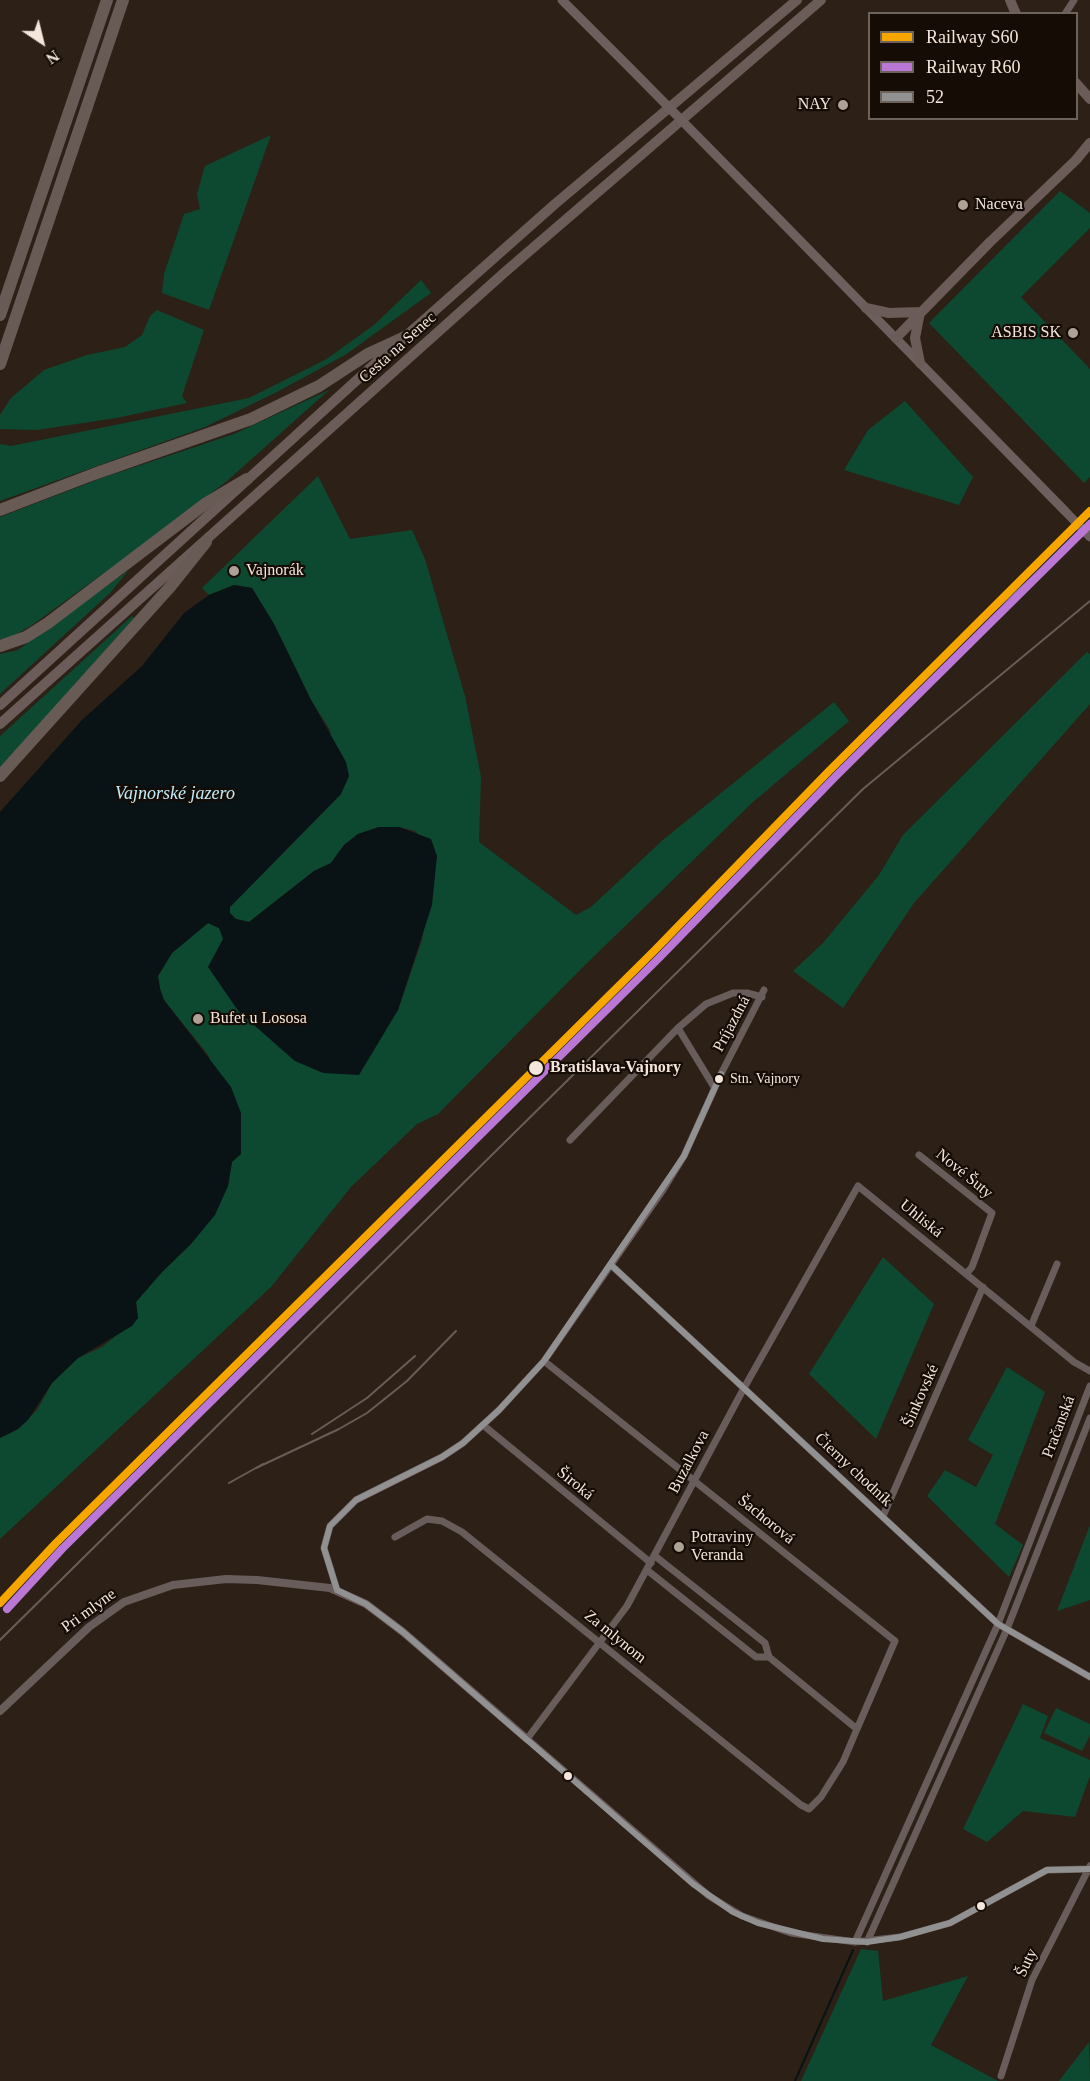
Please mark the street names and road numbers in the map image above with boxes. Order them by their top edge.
street label: Cesta na Senec [356,308,440,388]
street label: Príjazdná [709,993,755,1055]
street label: Nové Šuty [932,1145,996,1203]
street label: Uhliská [896,1196,946,1242]
street label: Šinkovské [899,1362,943,1430]
street label: Pračanská [1038,1393,1080,1461]
street label: Buzalkova [664,1427,714,1497]
street label: Čierny chodník [810,1429,896,1511]
street label: Široká [553,1463,597,1505]
street label: Šachorová [734,1491,798,1549]
street label: Pri mlyne [58,1585,120,1637]
street label: Za mlynom [580,1606,650,1668]
street label: Šuty [1012,1946,1042,1980]

